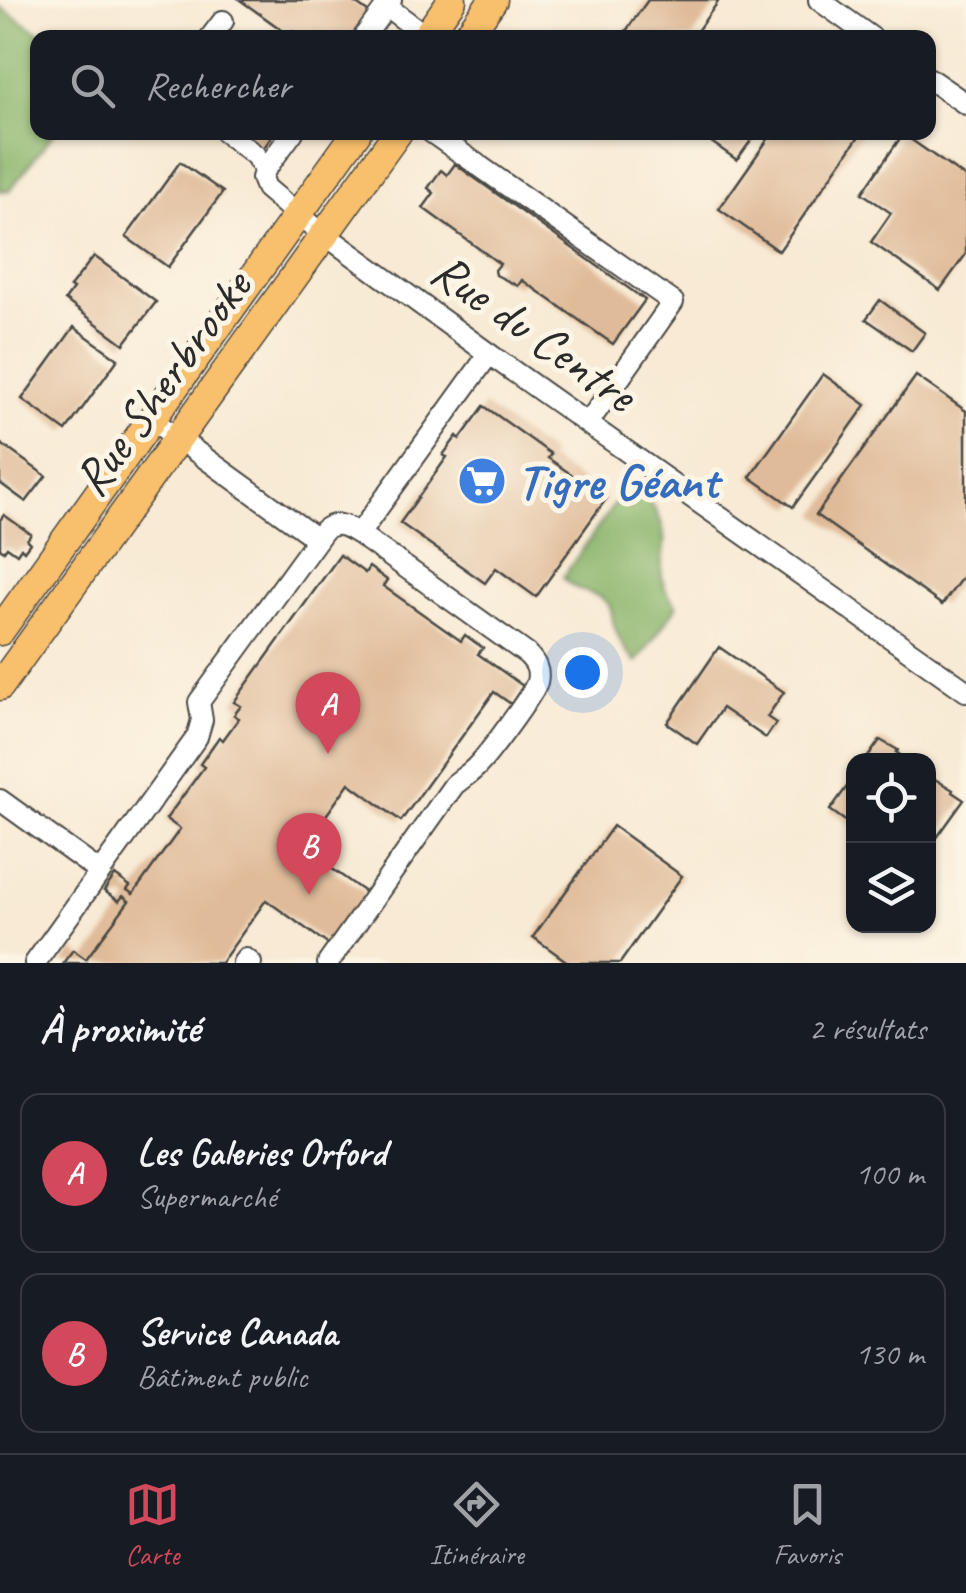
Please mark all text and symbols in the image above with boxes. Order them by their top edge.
search box [30,30,936,140]
icon: search [65,58,120,113]
text: Rechercher [145,62,291,109]
street label: Rue du Centre [419,239,651,427]
street label: Rue Sherbrooke [59,256,267,508]
place label: Tigre Géant [517,450,724,513]
supermarket icon: Tigre Géant [456,455,508,507]
your location [557,647,608,698]
pin: A [296,672,360,754]
map controls [846,753,936,933]
button: locate [846,753,936,843]
pin: B [276,812,342,895]
button: layers [846,843,936,933]
text: À proximité [40,1002,200,1055]
text: 2 résultats [809,1008,926,1049]
text: Les Galeries Orford [137,1129,386,1176]
text: A [66,1153,83,1194]
text: 100 m [855,1153,924,1194]
text: Supermarché [137,1176,277,1217]
text: Service Canada [137,1309,337,1356]
text: B [66,1333,83,1374]
text: 130 m [855,1333,924,1374]
text: Bâtiment public [137,1356,308,1397]
tab: Carte [125,1477,180,1572]
tab: Itinéraire [429,1477,524,1572]
tab: Favoris [774,1477,841,1572]

